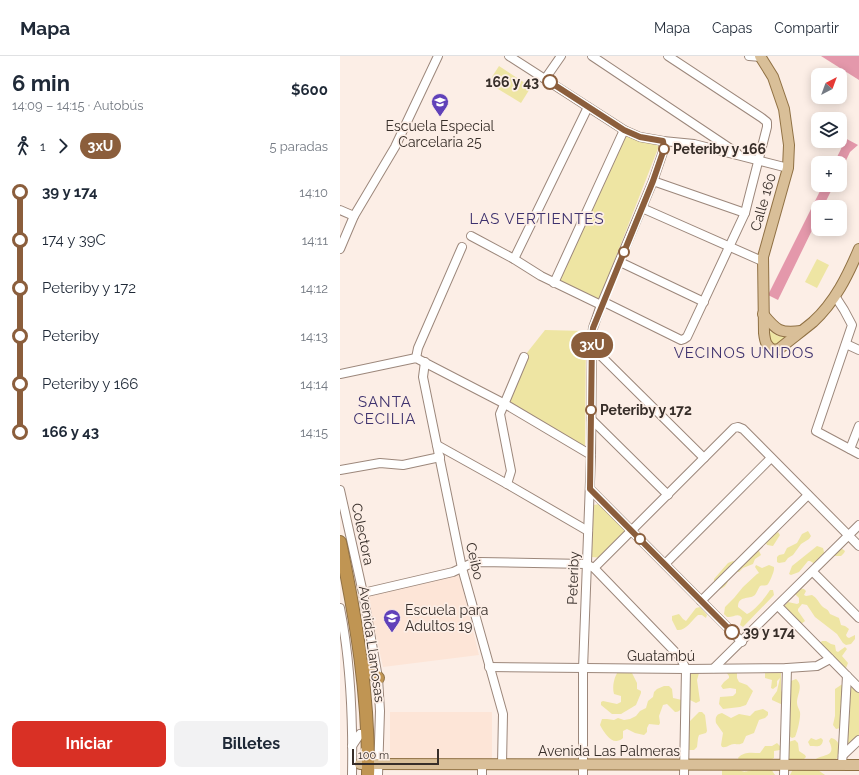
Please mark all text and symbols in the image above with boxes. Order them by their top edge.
text: Mapa [20,17,70,39]
text: Mapa [654,20,690,36]
text: Capas [712,20,752,36]
text: Compartir [774,20,839,36]
north arrow [811,68,847,104]
map controls [811,68,847,236]
text: 6 min [12,70,70,96]
place label: 166 y 43 [486,74,539,90]
marker: 166 y 43 [542,74,558,90]
text: $600 [291,81,328,99]
school or university icon: Escuela Especial Carcelaria 25 [430,92,450,117]
text: 14:09 – 14:15 · Autobús [12,98,144,113]
button: layers [811,112,847,148]
place label: Escuela Especial Carcelaria 25 [386,118,495,150]
icon: walk [12,135,34,157]
icon: forward [52,135,74,157]
text: 3xU [88,138,113,154]
text: 1 [40,139,46,154]
text: 5 paradas [269,139,328,154]
place label: Peteriby y 166 [673,141,766,157]
marker: Peteriby y 166 [658,143,670,155]
button: + [811,156,847,192]
street label: Calle 160 [747,171,779,233]
text: 39 y 174 [42,183,98,201]
text: 14:10 [299,185,328,200]
button: − [811,200,847,236]
district label: LAS VERTIENTES [469,210,605,228]
text: 174 y 39C [42,231,106,249]
text: 14:11 [302,233,328,248]
unlabelled marker [618,246,630,258]
text: Peteriby y 172 [42,279,136,297]
text: 14:12 [301,281,328,296]
text: Peteriby [42,327,99,345]
text: 14:13 [300,329,328,344]
line badge: 3xU [569,332,615,358]
text: 3xU [579,337,605,353]
district label: VECINOS UNIDOS [674,344,814,362]
text: Peteriby y 166 [42,375,138,393]
text: 14:14 [300,377,328,392]
district label: SANTA CECILIA [354,393,416,428]
place label: Peteriby y 172 [600,402,692,418]
marker: Peteriby y 172 [585,404,597,416]
text: 166 y 43 [42,423,99,441]
text: 14:15 [300,425,328,440]
street label: Colectora [349,501,377,567]
unlabelled marker [634,533,646,545]
street label: Ceibo [463,541,487,581]
street label: Peteriby [564,551,582,605]
street label: Avenida Llamosas [356,585,388,704]
place label: Escuela para Adultos 19 [405,602,488,634]
school or university icon: Escuela para Adultos 19 [382,608,402,633]
marker: 39 y 174 [724,624,740,640]
place label: 39 y 174 [743,624,795,640]
street label: Guatambú [627,648,695,664]
button: Iniciar [12,721,166,767]
button: Billetes [174,721,328,767]
street label: Avenida Las Palmeras [538,743,680,759]
scale bar [352,747,439,766]
text: 100 m [358,749,389,762]

